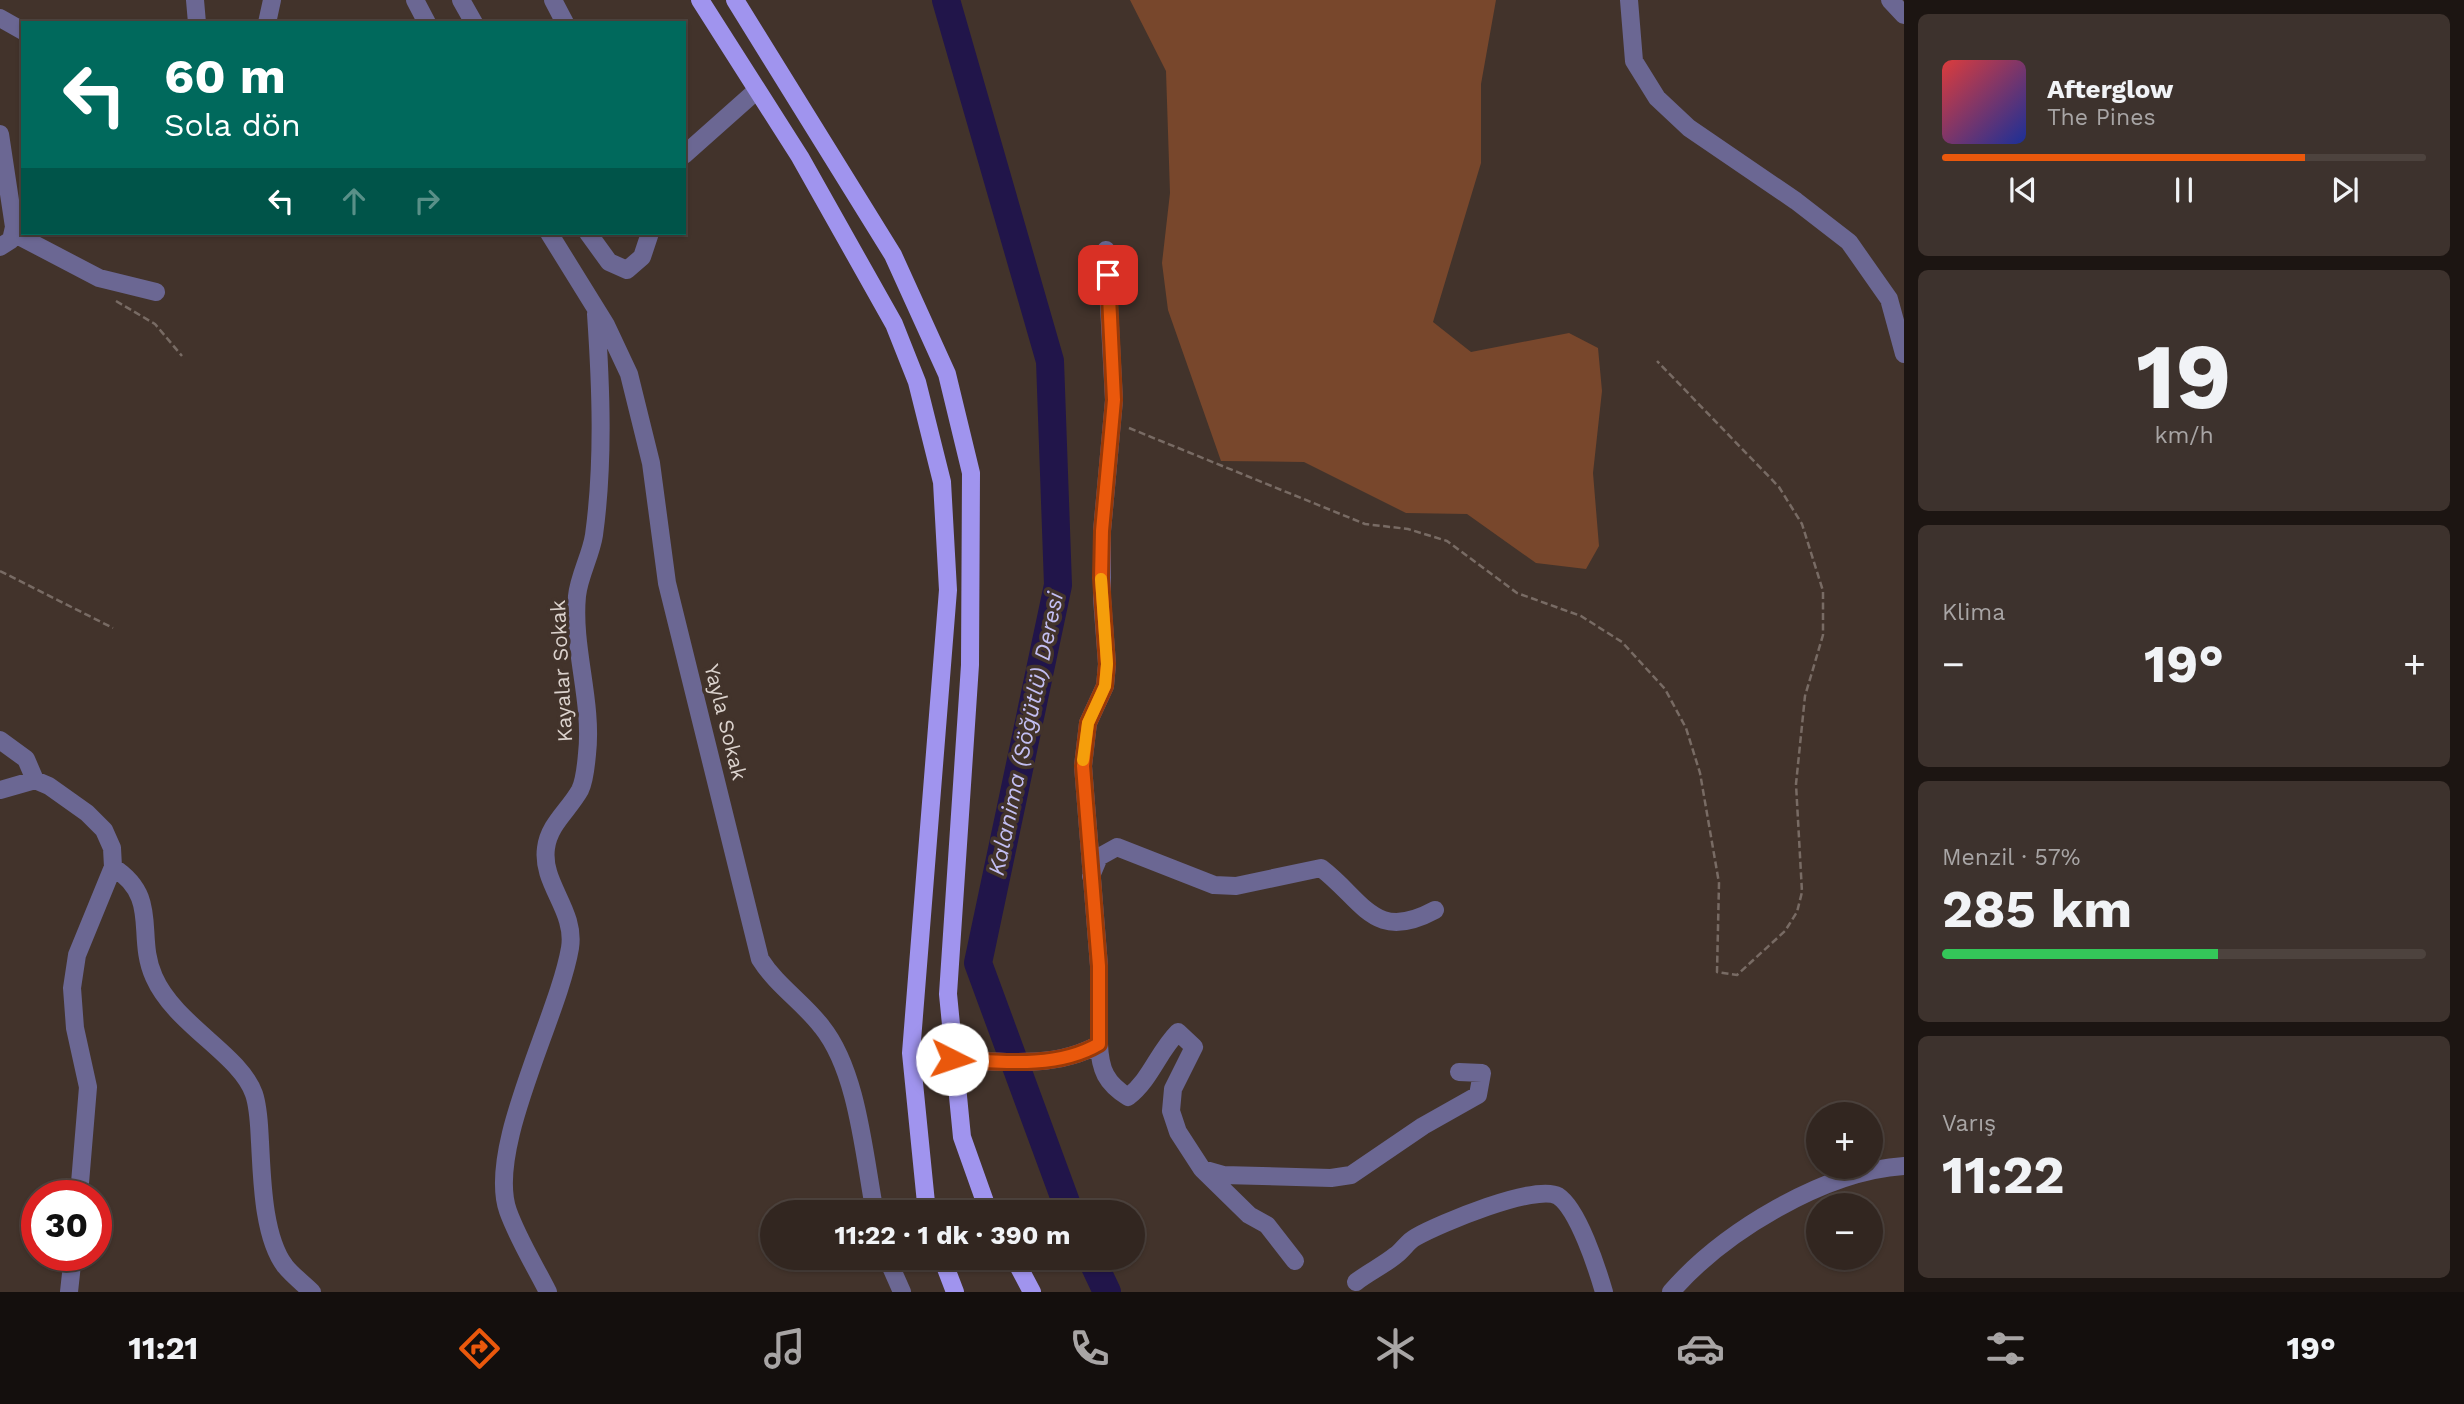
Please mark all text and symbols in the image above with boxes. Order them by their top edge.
text: 60 m [164,47,286,105]
icon: left [49,49,140,140]
text: Afterglow [2047,74,2173,104]
text: The Pines [2047,104,2156,131]
text: Sola dön [164,106,301,144]
icon: previous [2004,171,2042,209]
icon: pause [2165,171,2203,209]
icon: next [2326,171,2364,209]
icon: left [262,182,300,220]
icon: ahead [335,182,373,220]
icon: right [408,182,446,220]
pin [1078,245,1138,305]
icon: arrive [1089,256,1127,294]
text: 19 [2136,323,2232,430]
text: km/h [2154,422,2214,449]
water label: Kalanima (Söğütlü) Deresi [983,589,1069,878]
street label: Kayalar Sokak [545,599,577,743]
text: Klima [1942,599,2005,626]
text: 19° [2144,634,2224,695]
text: − [1942,642,1965,686]
text: + [2403,642,2426,686]
street label: Yayla Sokak [699,661,753,783]
text: Menzil · 57% [1942,844,2080,871]
text: 285 km [1942,879,2132,940]
position arrow [915,1022,989,1096]
map controls [1806,1102,1883,1270]
button: + [1806,1102,1883,1179]
text: Varış [1942,1110,1996,1137]
text: 11:22 [1942,1145,2065,1206]
speed limit sign: 30 [21,1180,112,1271]
button: − [1806,1193,1883,1270]
text: 11:22 · 1 dk · 390 m [835,1220,1070,1250]
icon: directions [455,1324,504,1373]
icon: music [760,1324,809,1373]
icon: phone [1065,1324,1114,1373]
icon: climate [1371,1324,1420,1373]
icon: car [1676,1324,1725,1373]
icon: filters [1981,1324,2030,1373]
text: 11:21 [128,1329,198,1367]
text: 19° [2286,1329,2336,1367]

